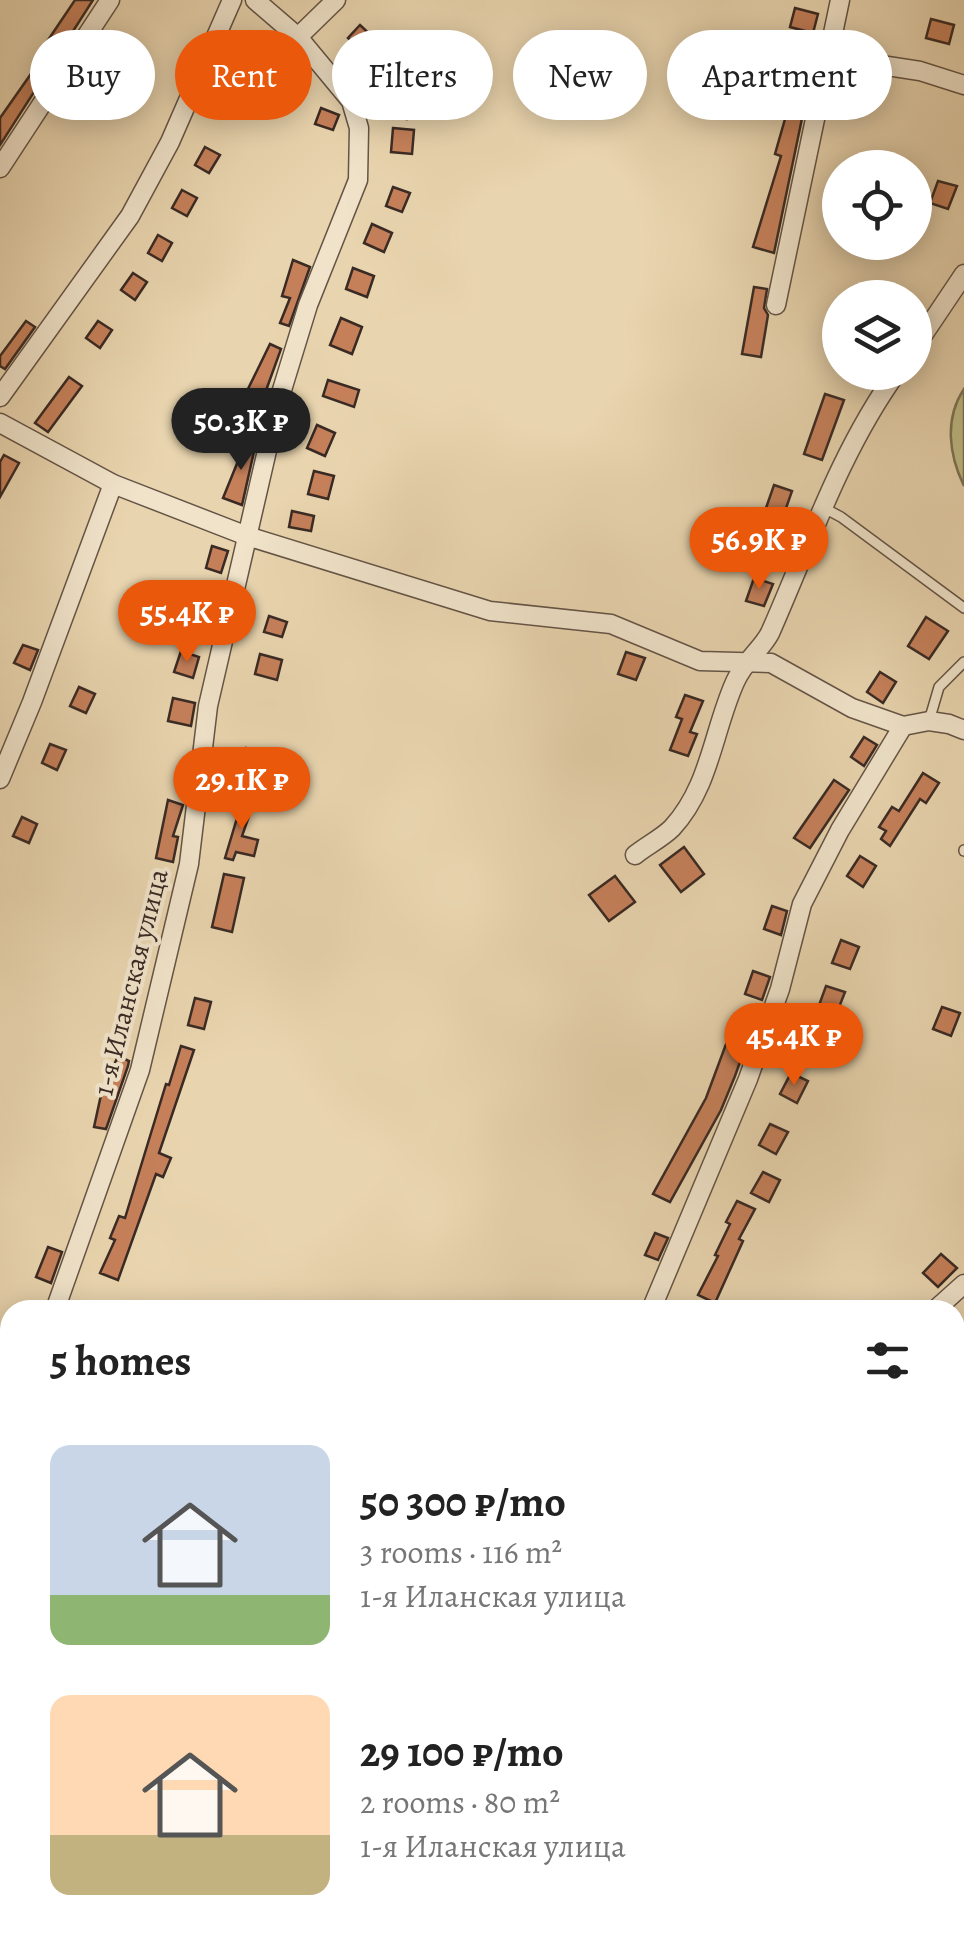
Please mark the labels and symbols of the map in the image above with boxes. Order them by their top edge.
pin: 50.3K ₽ [149,388,333,473]
pin: 56.9K ₽ [667,507,851,592]
pin: 55.4K ₽ [95,580,279,665]
pin: 29.1K ₽ [150,747,334,832]
street label: 1-я Иланская улица [84,865,178,1100]
pin: 45.4K ₽ [702,1003,886,1088]

